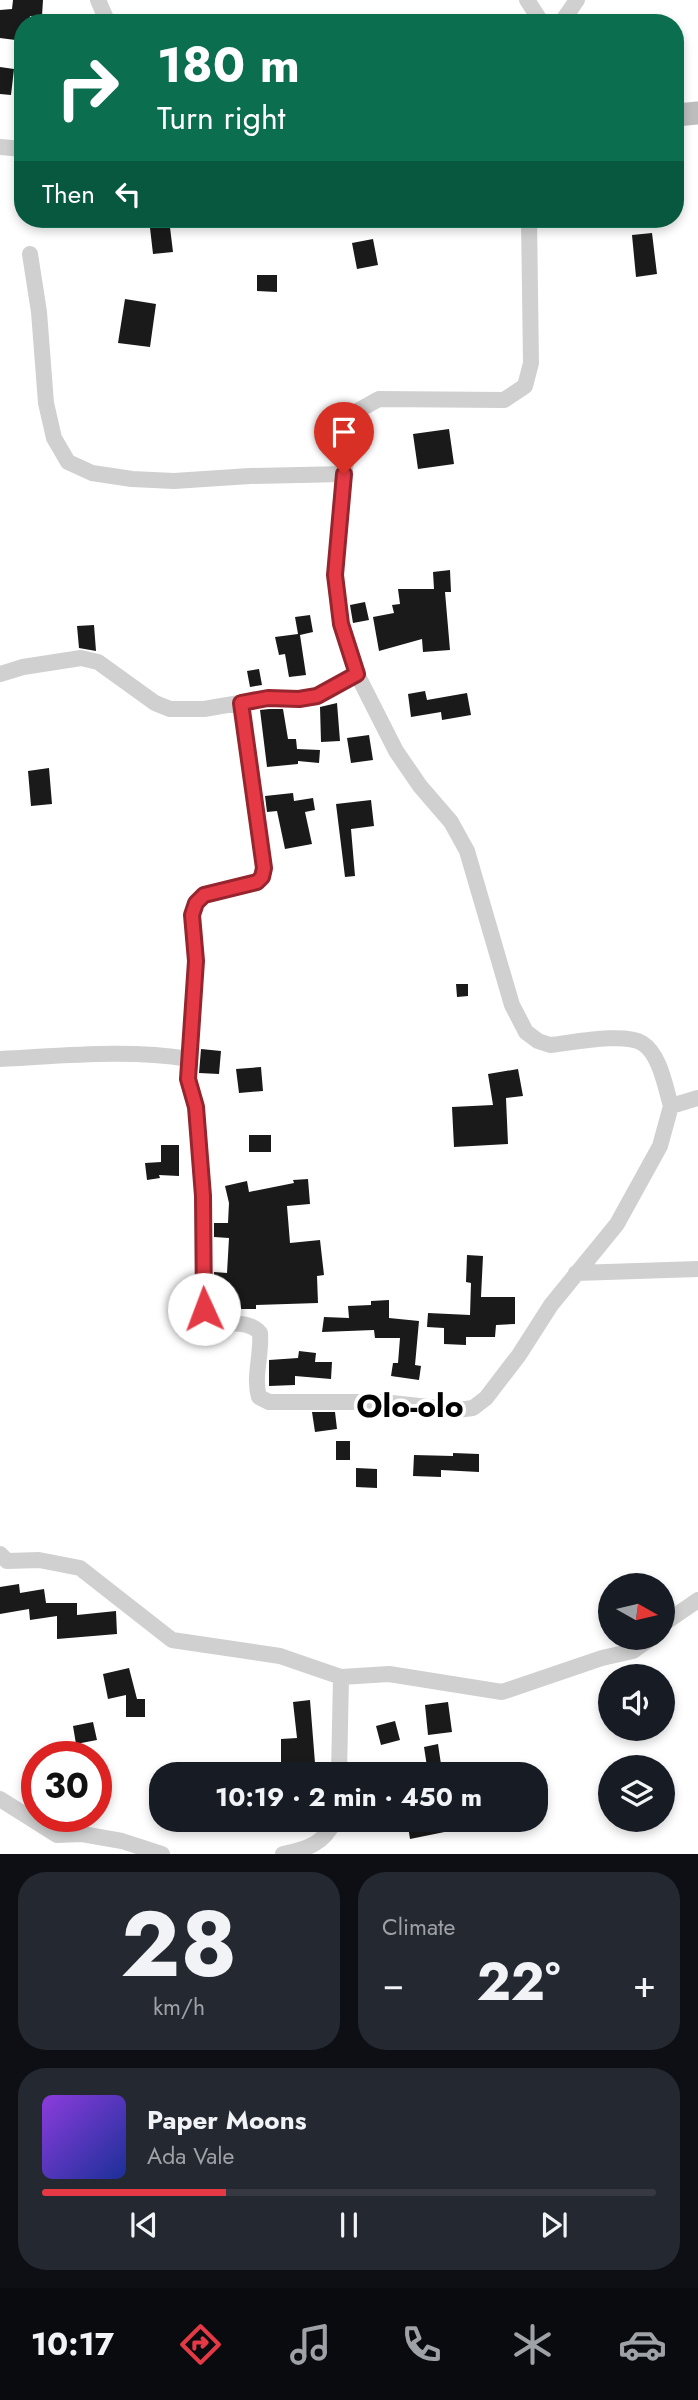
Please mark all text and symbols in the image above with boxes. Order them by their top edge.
text: 180 m [157,30,300,100]
icon: right [42,42,133,133]
text: Turn right [157,95,286,141]
text: Then [42,175,95,213]
icon: left [109,175,147,213]
pin [314,402,374,474]
icon: arrive [325,413,363,451]
position arrow [167,1272,241,1346]
district label: Olo-olo [356,1383,464,1429]
north arrow [598,1573,676,1650]
map controls [598,1573,675,1832]
button: sound [598,1664,675,1741]
speed limit sign: 30 [21,1741,112,1832]
button: layers [598,1755,675,1832]
text: 10:19 · 2 min · 450 m [215,1778,482,1816]
text: 28 [121,1879,237,2010]
text: Climate [382,1910,455,1944]
text: 22° [477,1944,560,2020]
text: − [382,1956,404,2011]
text: + [633,1956,656,2011]
text: km/h [153,1990,205,2024]
text: Paper Moons [147,2101,307,2139]
text: Ada Vale [147,2139,234,2173]
icon: previous [125,2206,163,2244]
icon: pause [330,2206,368,2244]
icon: next [535,2206,573,2244]
icon: directions [176,2320,225,2369]
icon: music [286,2320,335,2369]
icon: phone [397,2320,446,2369]
icon: climate [508,2320,557,2369]
icon: car [618,2320,667,2369]
text: 10:17 [31,2321,114,2367]

